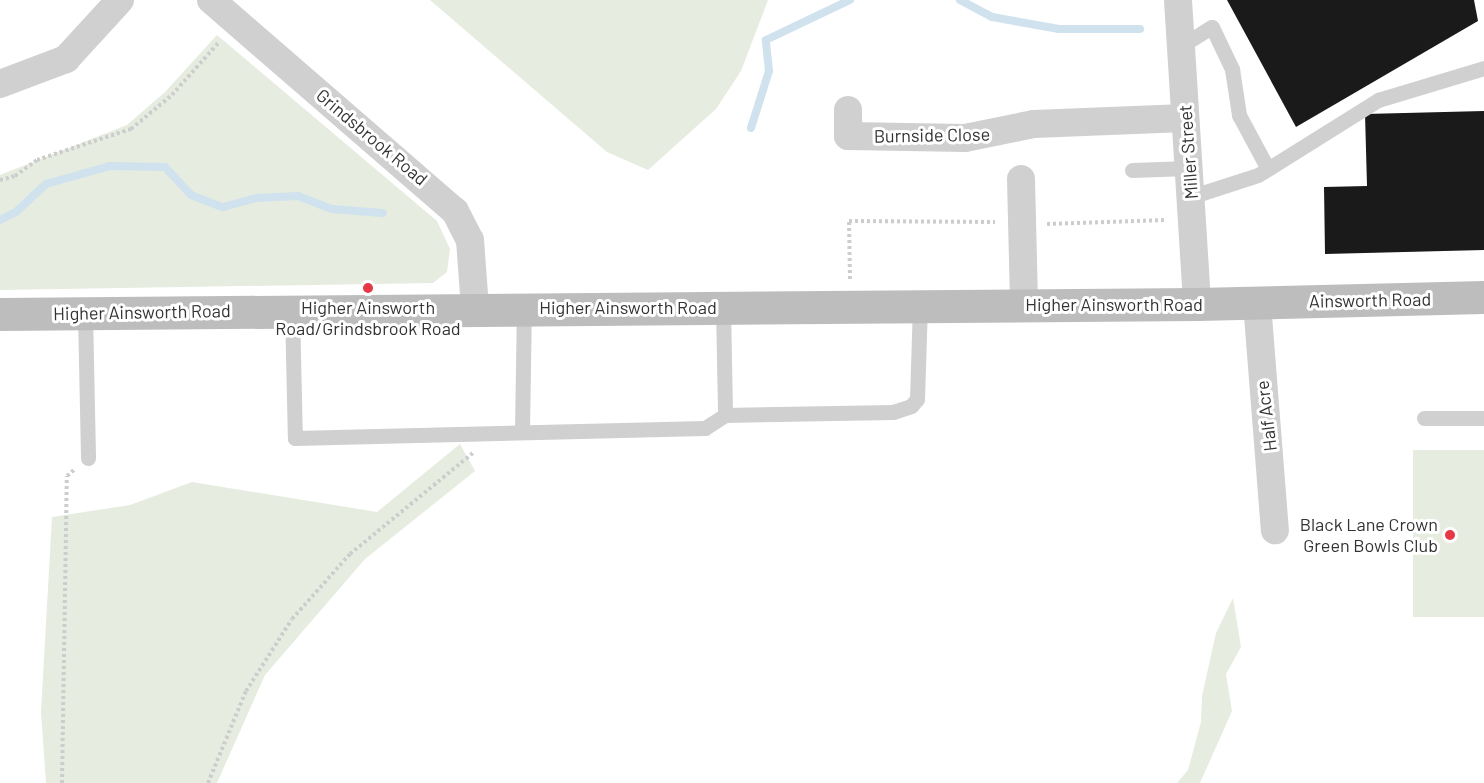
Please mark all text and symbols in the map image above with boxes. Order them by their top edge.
street label: Grindsbrook Road [312,84,432,190]
street label: Miller Street [1174,104,1202,200]
street label: Burnside Close [874,123,990,147]
marker: Higher Ainsworth Road/Grindsbrook Road [361,281,375,295]
street label: Ainsworth Road [1309,288,1431,312]
street label: Higher Ainsworth Road [1025,293,1203,315]
street label: Higher Ainsworth Road [539,296,717,318]
place label: Higher Ainsworth Road/Grindsbrook Road [275,297,461,340]
street label: Higher Ainsworth Road [53,300,231,324]
street label: Half Acre [1251,379,1281,453]
place label: Black Lane Crown Green Bowls Club [1300,514,1438,556]
marker: Black Lane Crown Green Bowls Club [1443,528,1457,542]

